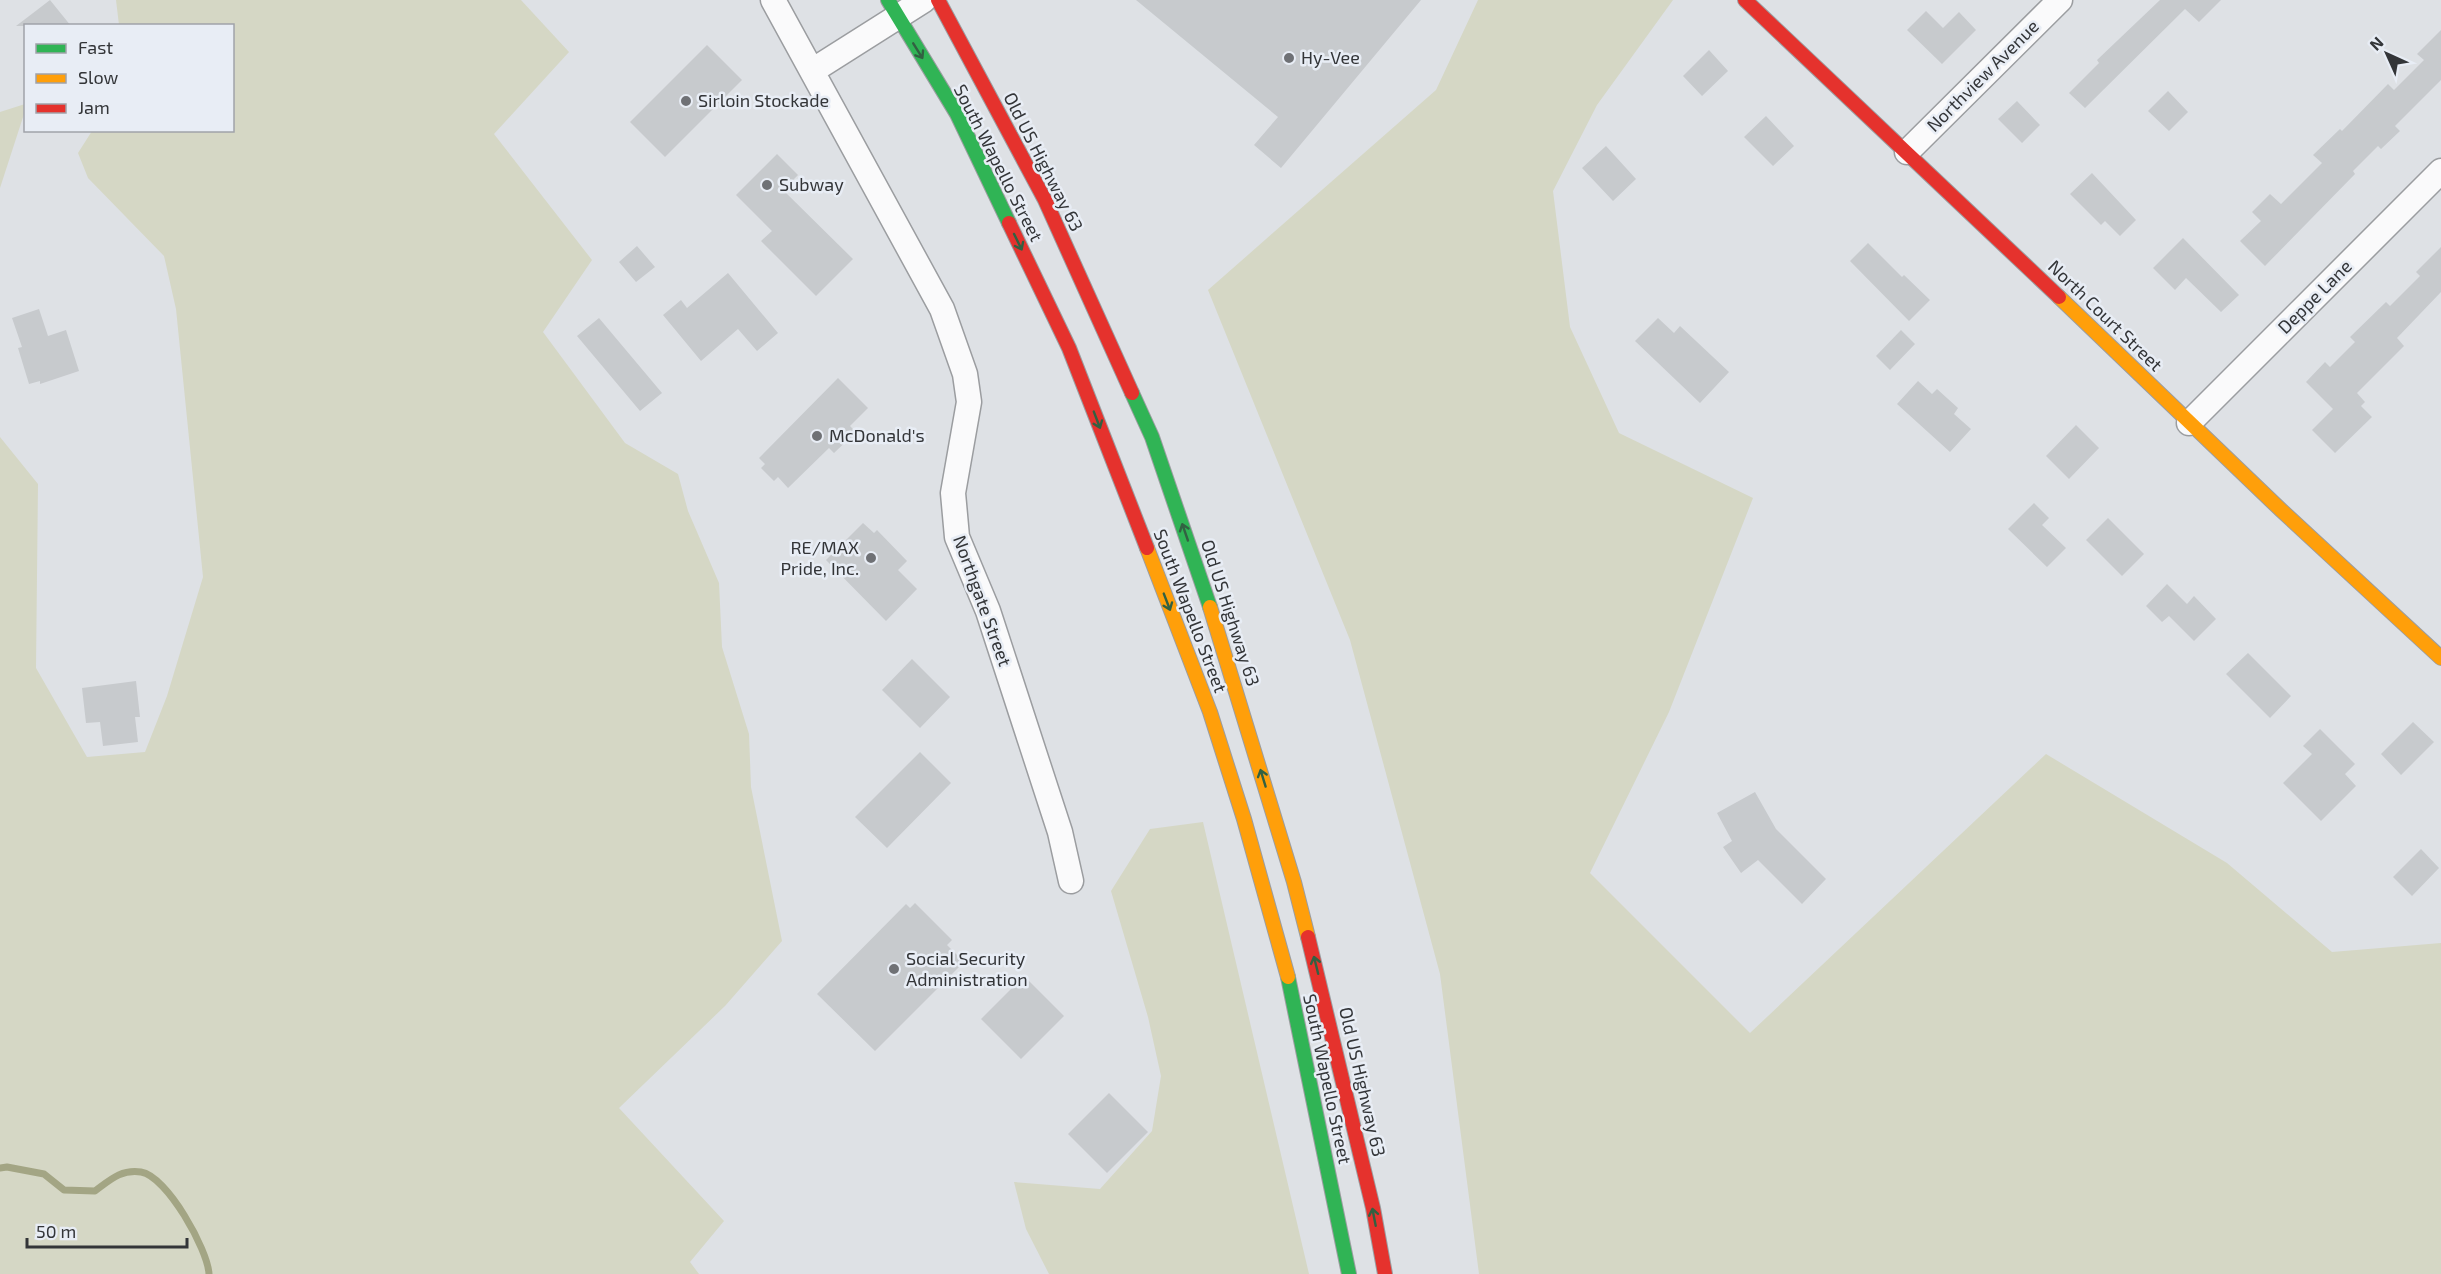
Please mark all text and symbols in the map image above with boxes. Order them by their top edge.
street label: Northview Avenue [1922,15,2043,136]
legend [24,24,234,132]
north arrow [2357,24,2417,84]
text: N [2365,32,2387,54]
text: Fast [78,36,113,58]
one-way arrow [911,42,924,59]
place label: Hy-Vee [1301,46,1360,68]
marker: Hy-Vee [1282,51,1296,65]
text: Slow [78,66,119,88]
street label: South Wapello Street [950,80,1048,245]
street label: Old US Highway 63 [999,88,1088,235]
place label: Sirloin Stockade [698,89,829,111]
marker: Sirloin Stockade [679,94,693,108]
text: Jam [78,96,110,118]
place label: Subway [779,173,844,195]
marker: Subway [760,178,774,192]
one-way arrow [1012,232,1024,250]
street label: North Court Street [2044,255,2167,375]
street label: Deppe Lane [2273,255,2356,338]
one-way arrow [1092,410,1103,429]
place label: McDonald's [829,424,925,446]
marker: McDonald's [810,429,824,443]
one-way arrow [1178,523,1189,542]
street label: South Wapello Street [1150,526,1232,696]
street label: Northgate Street [949,532,1017,669]
place label: RE/MAX Pride, Inc. [781,536,859,579]
street label: Old US Highway 63 [1197,537,1265,689]
marker: RE/MAX Pride, Inc. [864,551,878,565]
one-way arrow [1162,592,1173,610]
one-way arrow [1257,769,1268,788]
place label: Social Security Administration [906,947,1028,990]
one-way arrow [1309,956,1321,975]
marker: Social Security Administration [887,962,901,976]
street label: South Wapello Street [1299,992,1357,1166]
street label: Old US Highway 63 [1335,1005,1391,1159]
one-way arrow [1368,1207,1379,1227]
scale bar [27,1211,188,1249]
text: 50 m [36,1220,76,1242]

